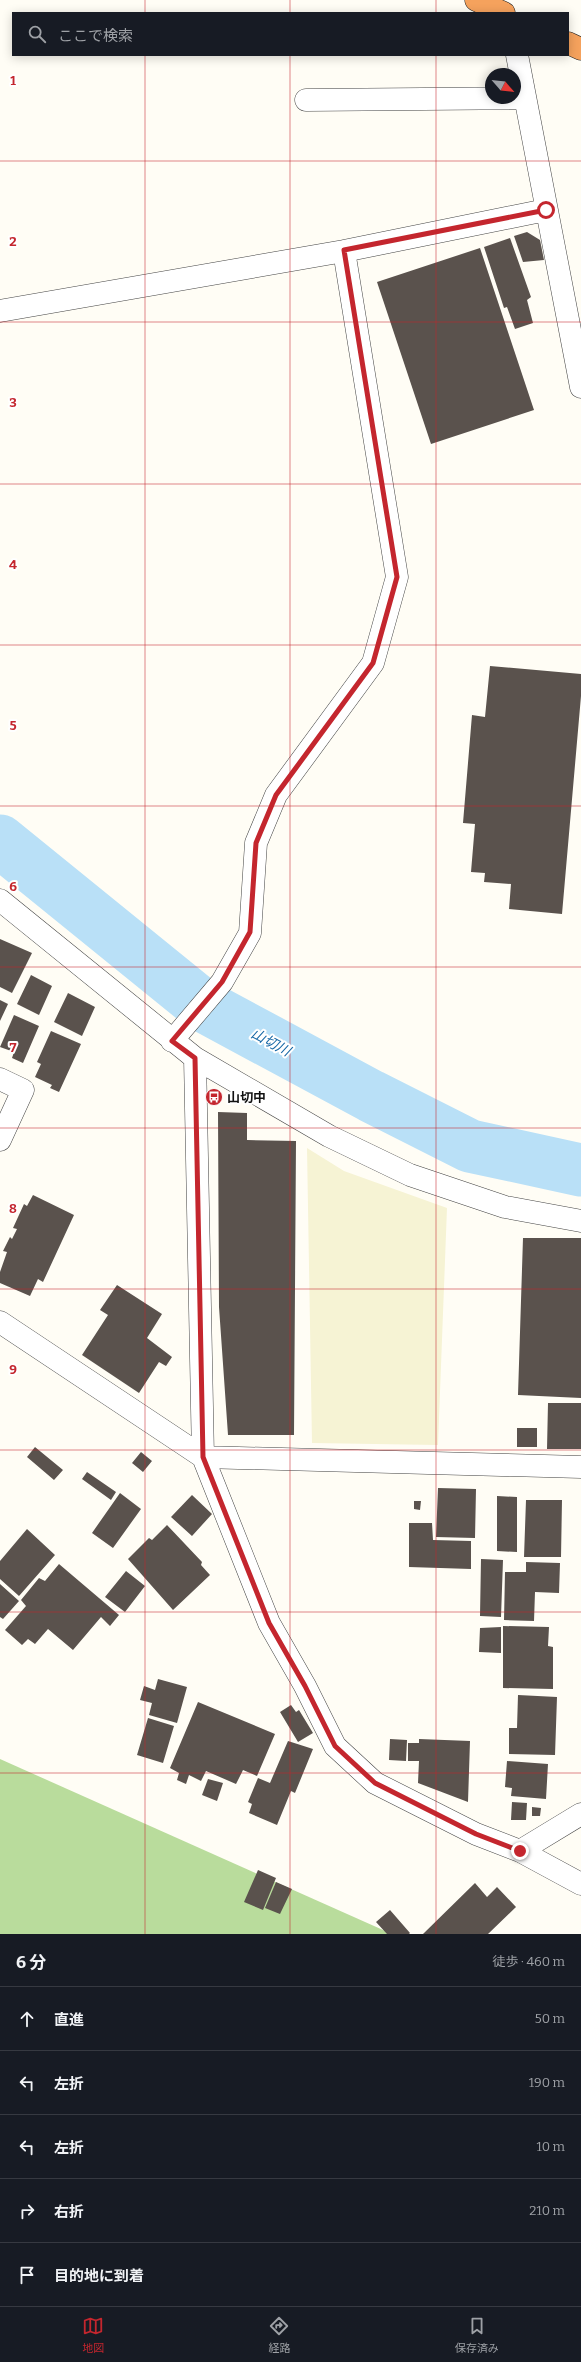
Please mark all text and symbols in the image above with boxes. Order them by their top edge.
search box [12,12,569,56]
icon: search [26,23,48,45]
text: ここで検索 [58,27,133,45]
north arrow [485,68,521,104]
text: 1 [10,73,16,88]
route start [537,201,555,219]
text: 2 [9,234,17,249]
text: 3 [9,395,17,410]
text: 4 [9,557,17,572]
text: 5 [9,718,17,733]
text: 6 [9,879,17,894]
water label: 山切川 [248,1025,295,1061]
text: 7 [10,1040,17,1055]
bus stop icon: 山切中 [204,1087,224,1107]
place label: 山切中 [227,1090,266,1105]
text: 8 [9,1201,17,1216]
text: 9 [9,1362,17,1377]
route end [511,1842,529,1860]
text: 6 分 [16,1952,46,1973]
text: 徒歩 · 460 m [492,1954,565,1969]
icon: ahead [16,2008,38,2030]
text: 直進 [54,2011,84,2029]
text: 50 m [535,2011,565,2026]
icon: left [16,2072,38,2094]
text: 左折 [54,2075,84,2093]
text: 190 m [529,2075,565,2090]
icon: left [16,2136,38,2158]
text: 左折 [54,2139,84,2157]
text: 10 m [536,2139,565,2154]
icon: right [16,2200,38,2222]
text: 右折 [54,2203,84,2221]
text: 210 m [529,2203,565,2218]
icon: arrive [16,2264,38,2286]
text: 目的地に到着 [54,2267,144,2285]
tab: 地図 [82,2315,104,2355]
tab: 経路 [268,2315,290,2355]
tab: 保存済み [455,2315,499,2355]

